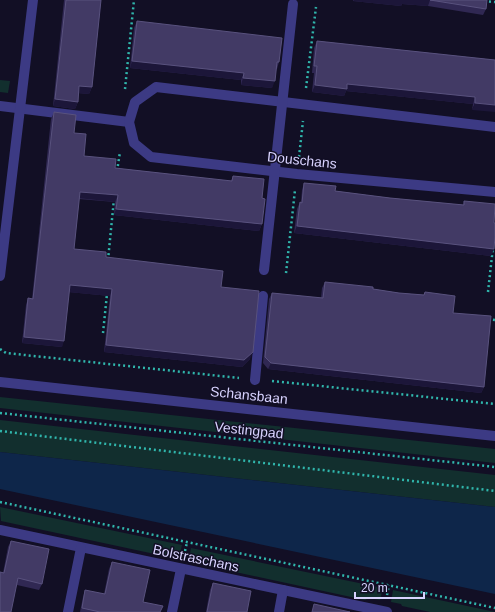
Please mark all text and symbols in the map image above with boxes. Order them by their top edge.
street label: Douschans [266,148,338,172]
street label: Schansbaan [209,383,289,407]
street label: Vestingpad [214,418,284,442]
street label: Bolstraschans [151,541,241,575]
scale bar [355,574,424,600]
text: 20 m [361,581,388,595]

